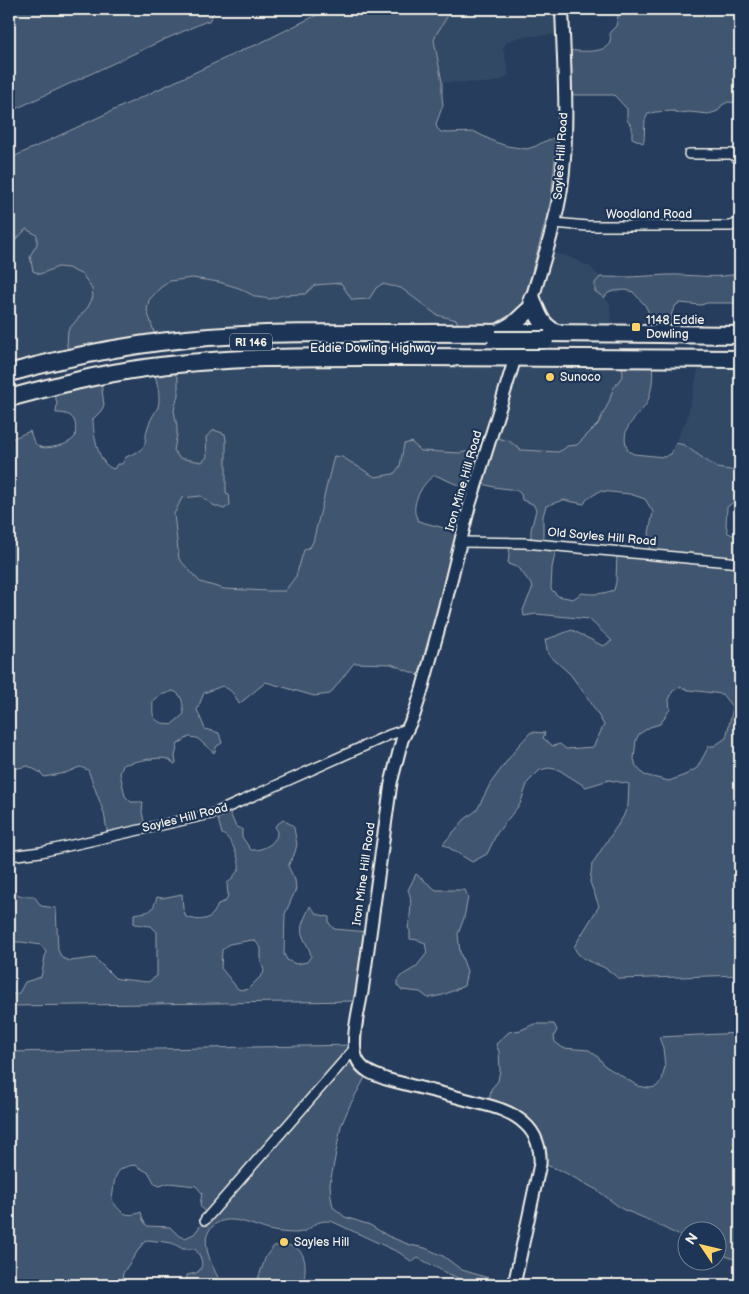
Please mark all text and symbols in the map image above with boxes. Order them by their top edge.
street label: Sayles Hill Road [550,112,572,200]
street label: Woodland Road [606,207,692,222]
place label: 1148 Eddie Dowling [646,313,704,342]
marker: 1148 Eddie Dowling [630,321,642,333]
road number: RI 146 [230,334,272,351]
street label: Eddie Dowling Highway [310,341,436,356]
place label: Sunoco [560,370,601,385]
marker: Sunoco [544,371,556,383]
street label: Iron Mine Hill Road [442,429,486,533]
street label: Old Sayles Hill Road [547,525,657,549]
street label: Sayles Hill Road [141,800,229,836]
street label: Iron Mine Hill Road [349,821,379,927]
north arrow [676,1222,726,1272]
text: N [682,1230,702,1248]
place label: Sayles Hill [294,1235,349,1250]
marker: Sayles Hill [278,1236,290,1248]

